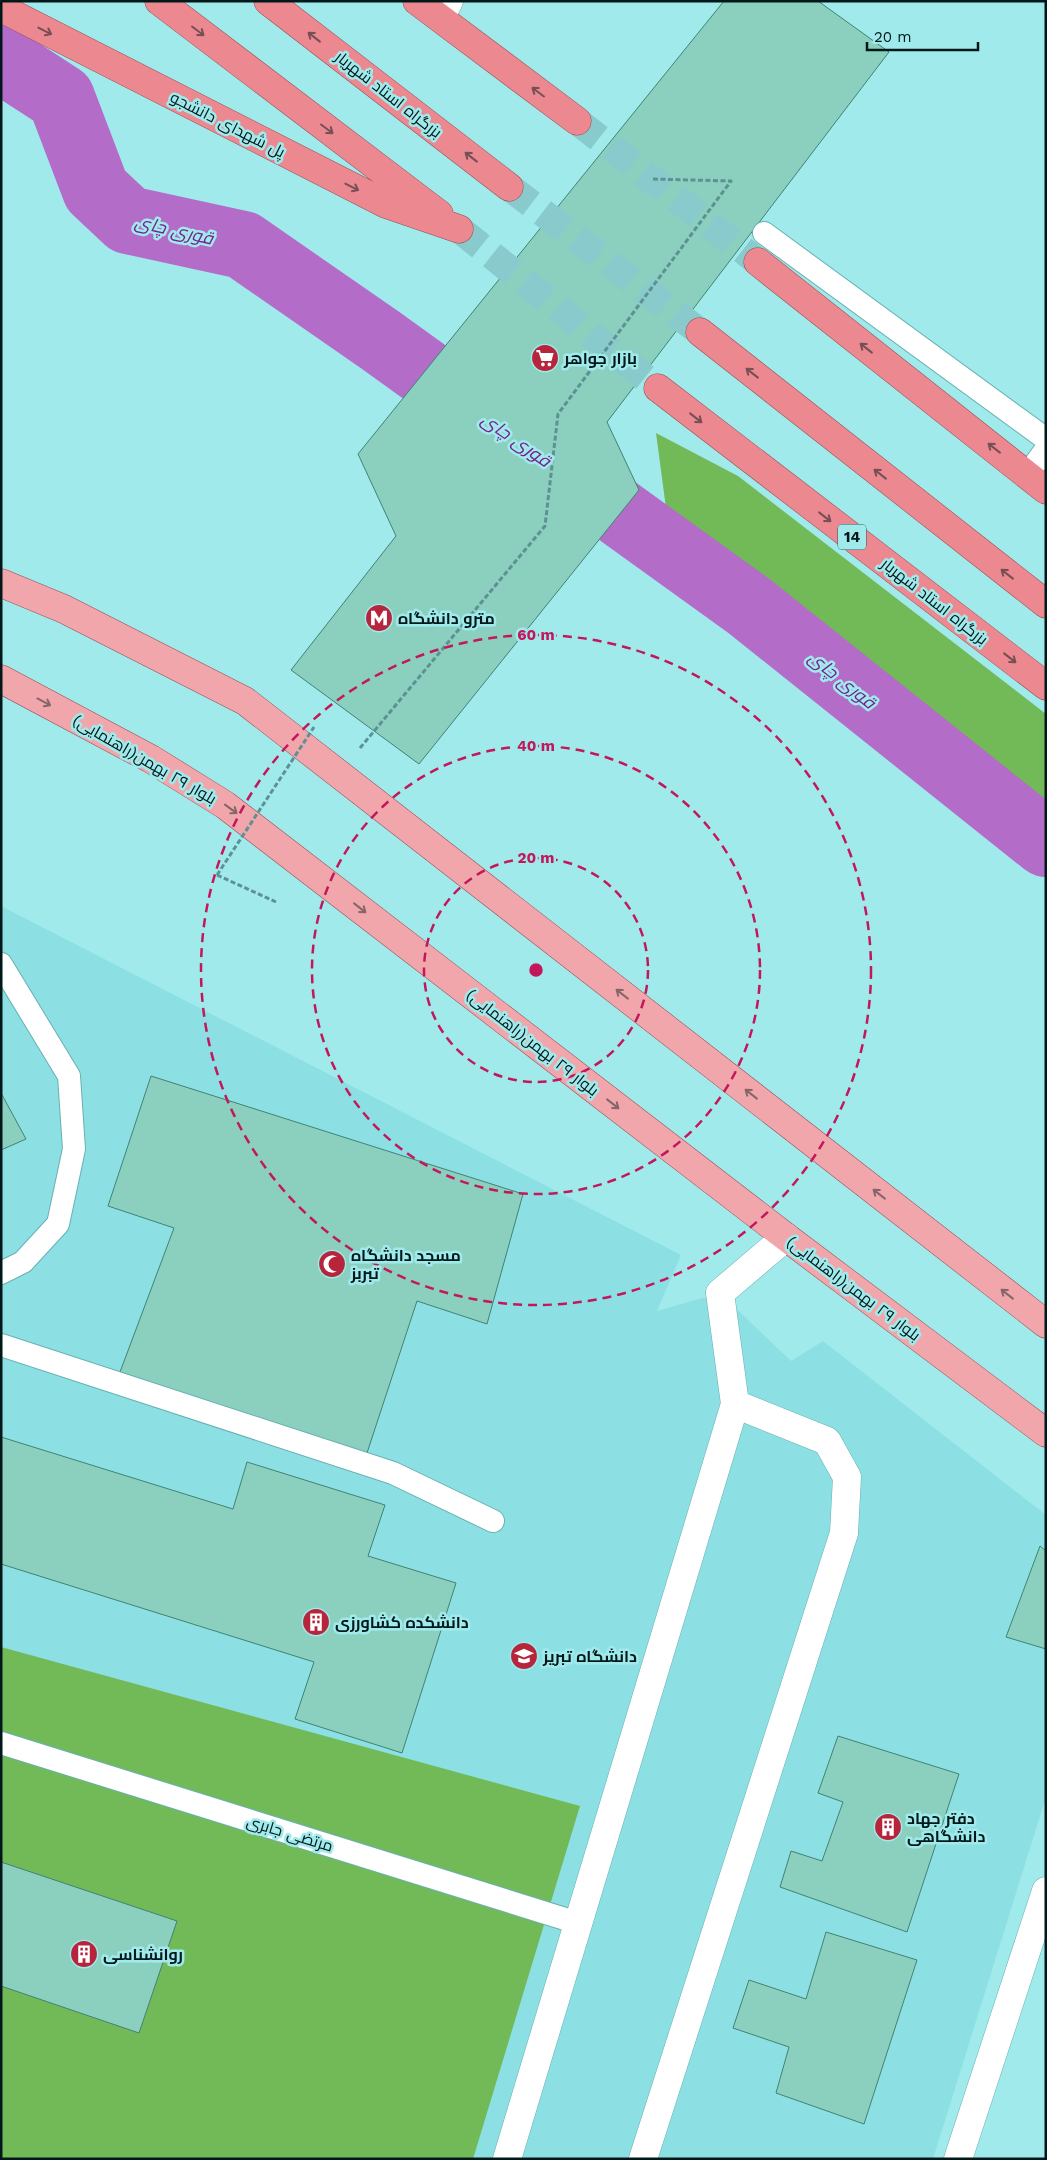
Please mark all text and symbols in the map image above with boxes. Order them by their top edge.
scale bar [867,20,978,52]
one-way arrow [191,25,204,36]
one-way arrow [37,26,52,36]
text: 20 m [874,28,912,46]
one-way arrow [308,31,321,42]
street label: بزرگراه استاد شهریار [330,46,446,143]
one-way arrow [532,86,545,97]
street label: پل شهدای دانشجو [166,87,289,164]
one-way arrow [320,124,333,135]
one-way arrow [465,152,478,163]
one-way arrow [344,183,359,192]
water label: قوری چای [132,210,216,251]
one-way arrow [860,342,873,353]
supermarket icon: بازار جواهر [530,343,560,373]
place label: بازار جواهر [563,349,637,368]
one-way arrow [746,368,759,379]
water label: قوری چای [476,408,556,473]
one-way arrow [690,412,703,423]
one-way arrow [988,443,1001,454]
one-way arrow [874,468,887,479]
one-way arrow [818,511,831,522]
road number: 14 [838,524,866,550]
street label: بزرگراه استاد شهریار [876,553,992,650]
one-way arrow [1001,569,1014,580]
metro station icon: مترو دانشگاه [364,603,394,633]
place label: مترو دانشگاه [398,609,495,628]
text: 60 m [517,626,555,644]
water label: قوری چای [803,646,881,715]
one-way arrow [1003,653,1016,664]
one-way arrow [37,697,52,707]
street label: بلوار ٢٩ بهمن(راهنمایی) [69,711,220,809]
text: 40 m [517,737,555,755]
one-way arrow [224,804,237,815]
text: 20 m [517,849,555,867]
one-way arrow [353,902,366,913]
centre of rings [527,961,545,979]
street label: بلوار ٢٩ بهمن(راهنمایی) [462,985,603,1101]
one-way arrow [616,989,629,1000]
one-way arrow [745,1089,758,1100]
one-way arrow [606,1098,619,1109]
one-way arrow [872,1189,886,1199]
street label: بلوار ٢٩ بهمن(راهنمایی) [782,1232,924,1346]
place label: مسجد دانشگاه تبربز [350,1246,461,1283]
mosque icon: مسجد دانشگاه تبربز [317,1249,347,1279]
one-way arrow [1001,1288,1014,1299]
building icon: دانشکده کشاورزی [301,1607,331,1637]
place label: دانشکده کشاورزی [335,1613,469,1632]
school or university icon: دانشگاه تبریز [509,1641,539,1671]
place label: دانشگاه تبریز [542,1647,637,1666]
place label: دفتر جهاد دانشگاهی [907,1809,986,1846]
street label: مرتضی جابری [244,1811,335,1857]
building icon: دفتر جهاد دانشگاهی [873,1812,903,1842]
building icon: روانشناسی [69,1939,99,1969]
place label: روانشناسی [103,1945,183,1964]

